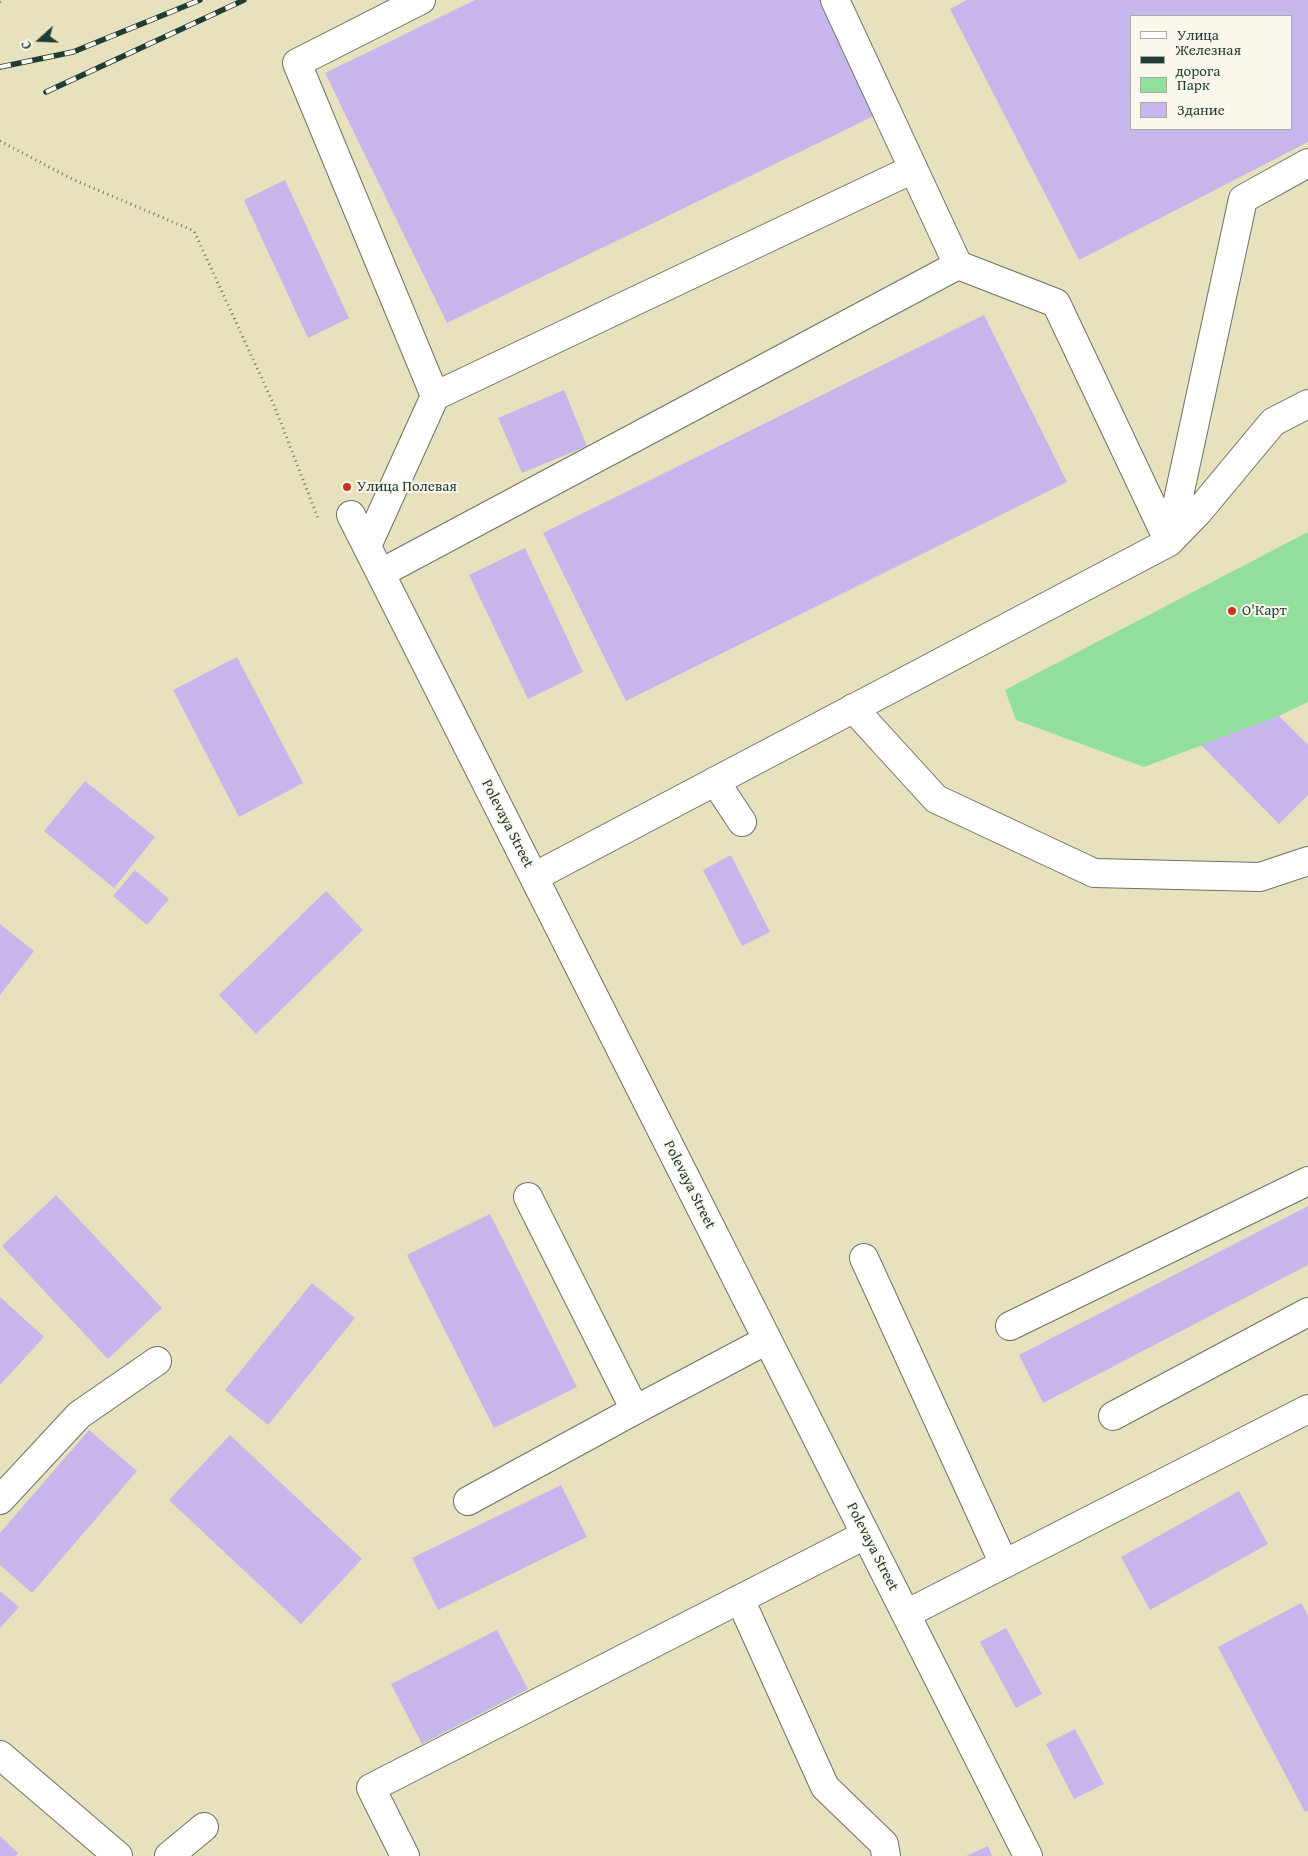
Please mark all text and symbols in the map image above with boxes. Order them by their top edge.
north arrow [15,15,65,65]
legend [1130,15,1293,130]
text: Улица [1177,24,1219,45]
text: С [15,38,37,52]
text: Железная дорога [1175,39,1241,81]
text: Парк [1177,74,1210,95]
text: Здание [1177,99,1225,120]
place label: Улица Полевая [357,478,457,496]
marker: Улица Полевая [341,481,353,493]
place label: О'Карт [1242,602,1287,620]
marker: О'Карт [1226,605,1238,617]
street label: Polevaya Street [477,777,537,871]
street label: Polevaya Street [659,1138,719,1232]
street label: Polevaya Street [842,1500,902,1594]

